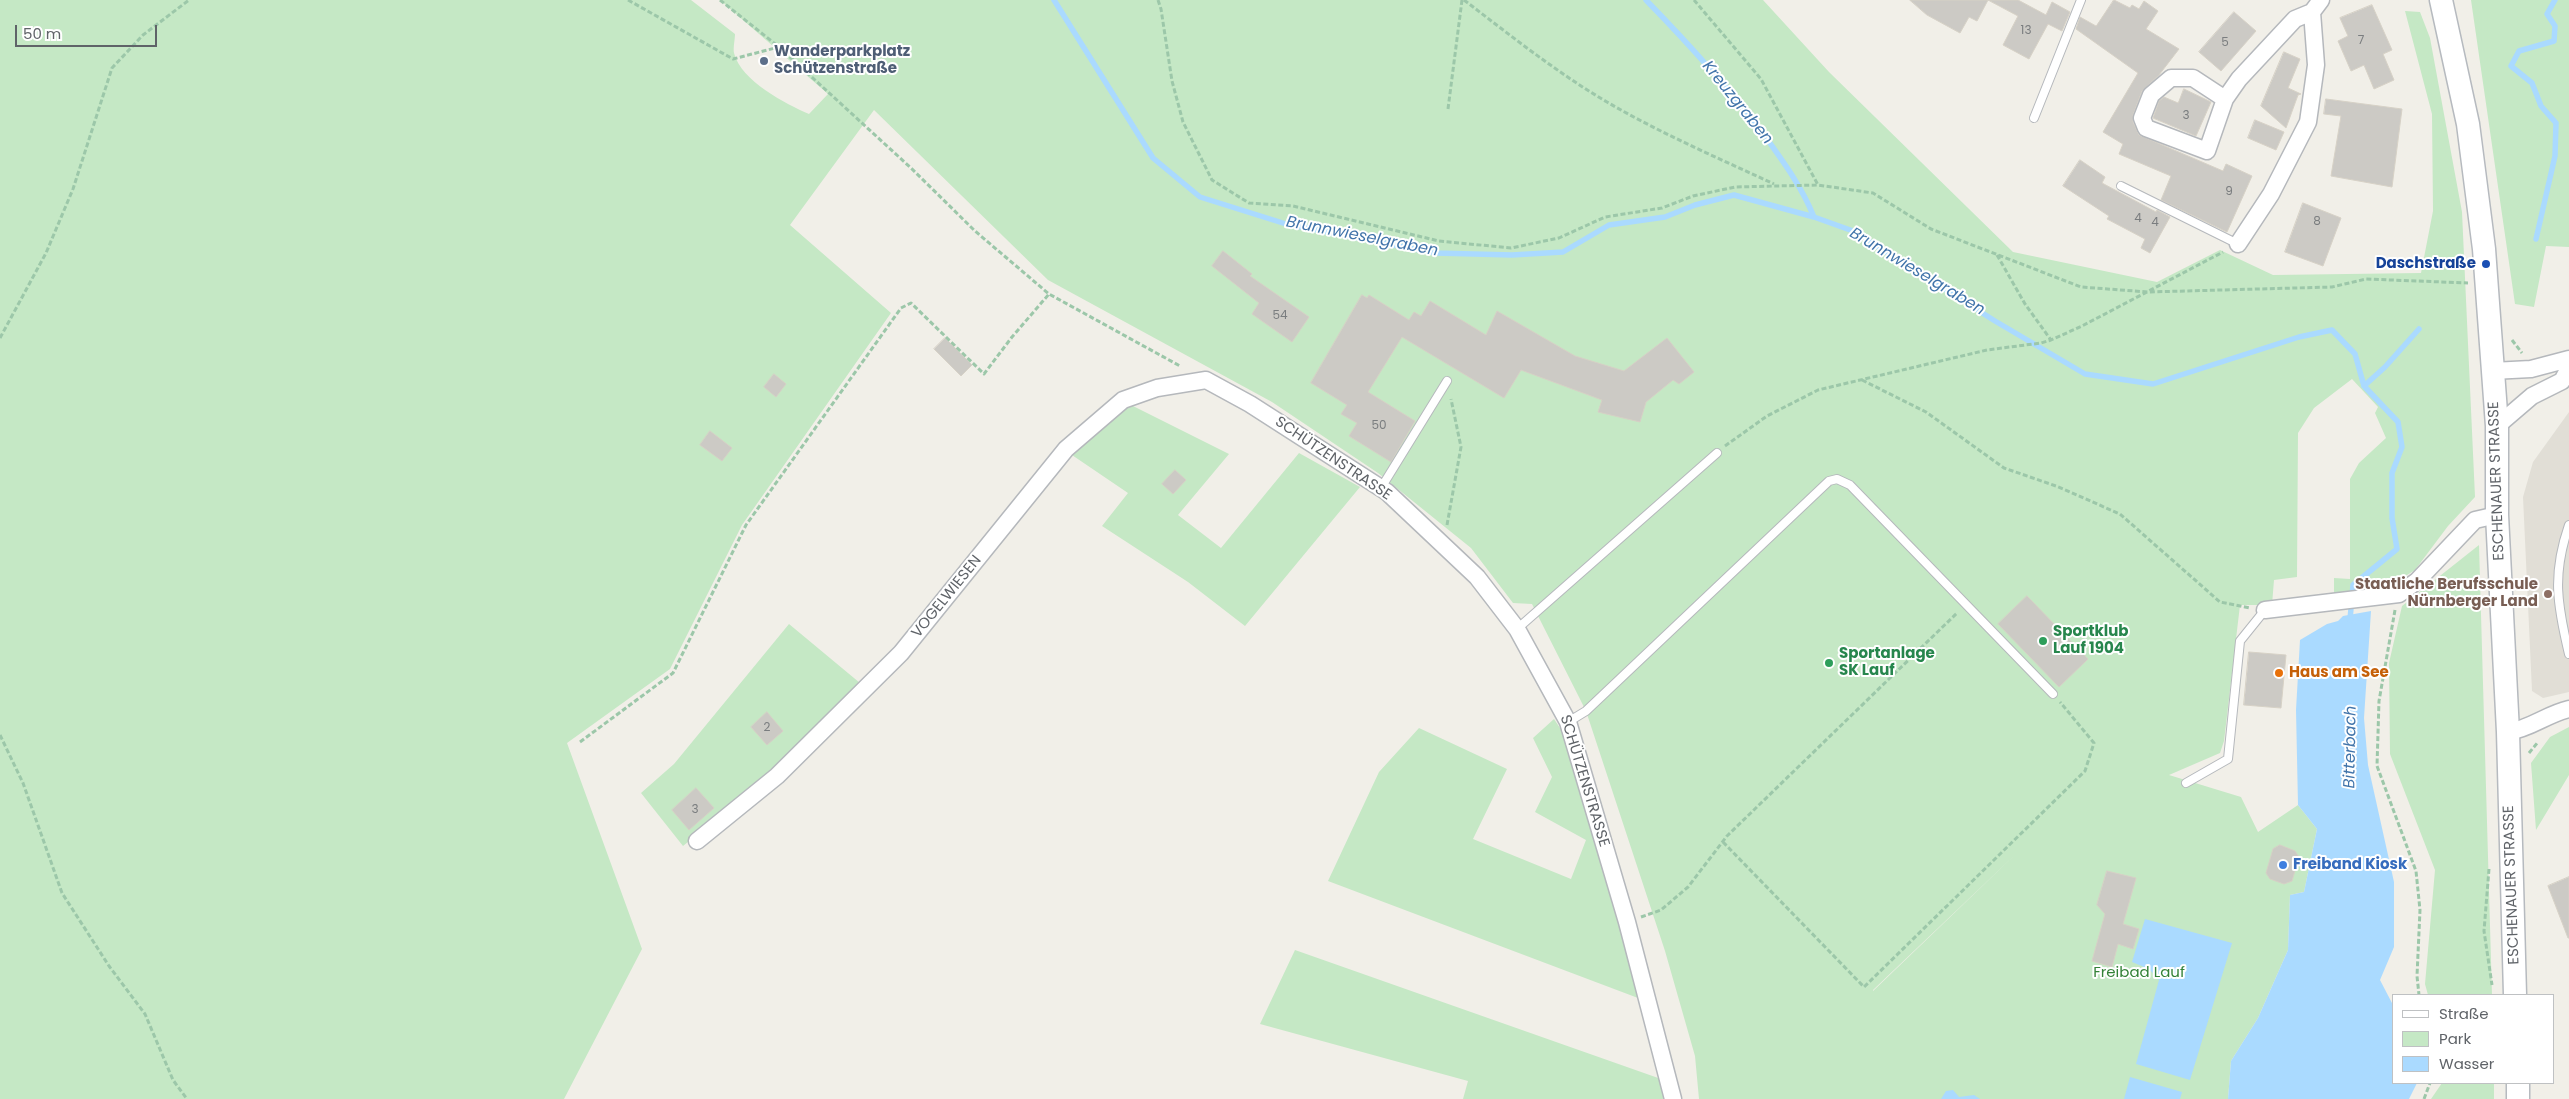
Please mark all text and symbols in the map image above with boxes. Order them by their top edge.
scale bar [18,15,160,47]
text: 50 m [23,23,61,44]
house number: 13 [2021,24,2031,38]
house number: 7 [2358,34,2364,48]
house number: 5 [2221,36,2229,50]
place label: Wanderparkplatz Schützenstraße [774,43,910,78]
marker: Wanderparkplatz Schützenstraße [758,55,770,67]
water label: Kreuzgraben [1698,57,1776,149]
house number: 3 [2182,109,2190,123]
house number: 9 [2225,185,2233,199]
house number: 4 [2134,212,2142,226]
water label: Brunnwieselgraben [1284,213,1440,261]
house number: 8 [2313,215,2321,229]
house number: 4 [2151,216,2159,230]
water label: Brunnwieselgraben [1846,224,1988,320]
place label: Daschstraße [2376,255,2476,273]
marker: Daschstraße [2480,258,2492,270]
house number: 54 [1272,309,1288,323]
street label: ESCHENAUER STRASSE [2485,401,2509,561]
street label: SCHÜTZENSTRASSE [1271,413,1395,505]
house number: 50 [1371,419,1387,433]
street label: VOGELWIESEN [908,552,986,642]
place label: Staatliche Berufsschule Nürnberger Land [2355,576,2538,611]
marker: Staatliche Berufsschule Nürnberger Land [2542,588,2554,600]
place label: Sportklub Lauf 1904 [2053,623,2128,658]
marker: Sportklub Lauf 1904 [2037,635,2049,647]
place label: Sportanlage SK Lauf [1839,645,1935,680]
marker: Sportanlage SK Lauf [1823,657,1835,669]
place label: Haus am See [2289,664,2389,682]
marker: Haus am See [2273,667,2285,679]
water label: Bitterbach [2341,705,2361,789]
street label: SCHÜTZENSTRASSE [1555,713,1613,849]
house number: 2 [764,721,770,735]
house number: 3 [691,803,699,817]
street label: ESCHENAUER STRASSE [2500,805,2524,965]
place label: Freiband Kiosk [2293,856,2407,874]
marker: Freiband Kiosk [2277,859,2289,871]
park label: Freibad Lauf [2093,964,2185,982]
legend [2392,994,2554,1084]
text: Straße [2439,1003,2489,1024]
text: Park [2439,1028,2471,1049]
text: Wasser [2439,1053,2494,1074]

